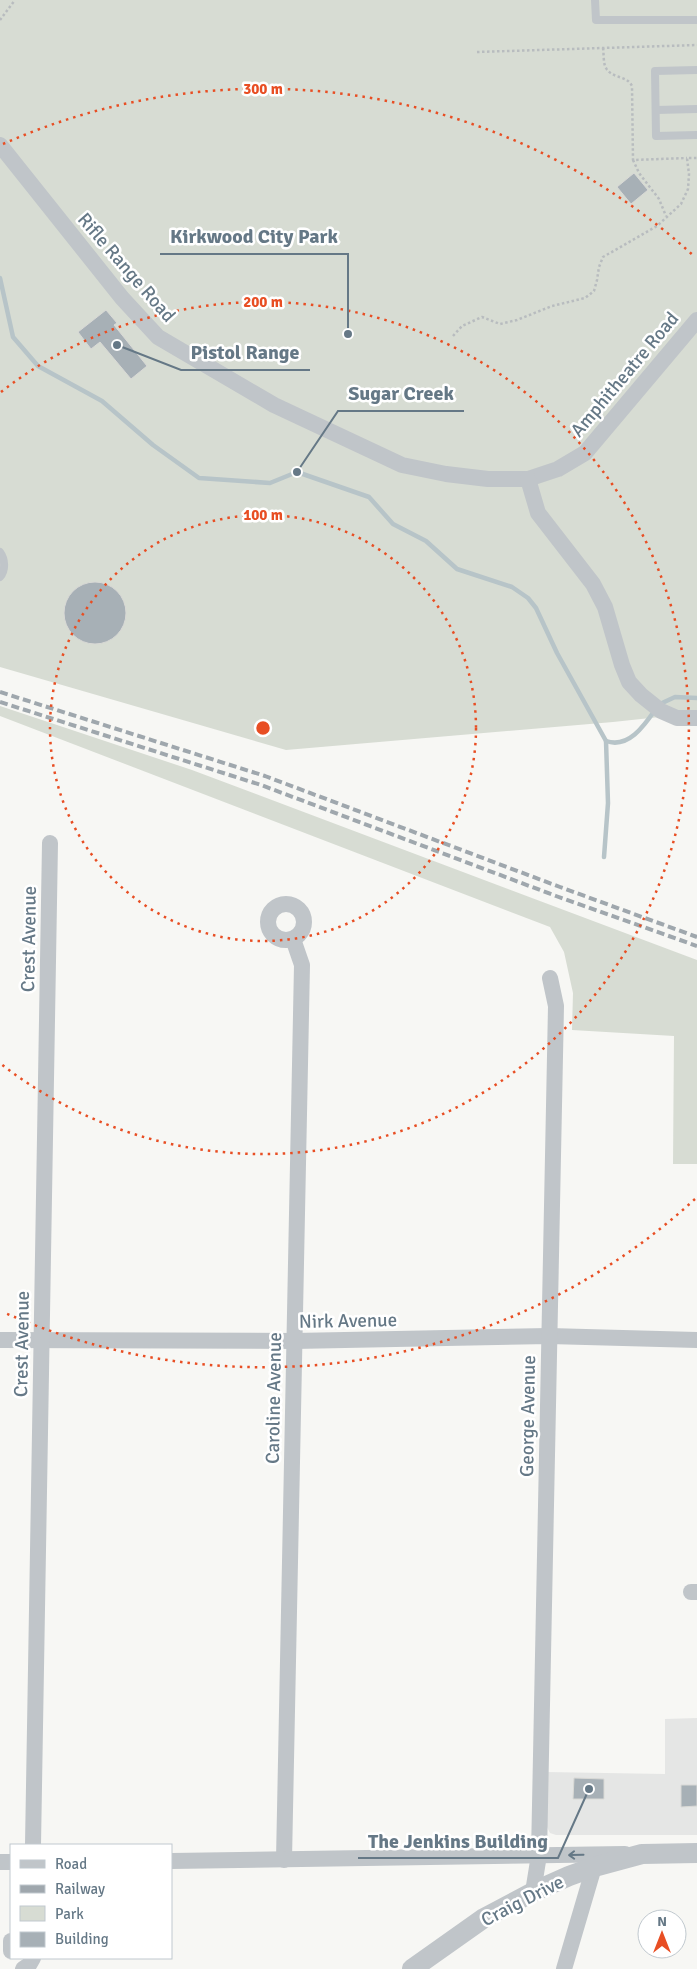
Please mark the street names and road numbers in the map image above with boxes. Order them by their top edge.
street label: Rifle Range Road [72,208,180,327]
street label: Amphitheatre Road [565,307,684,442]
street label: Crest Avenue [16,886,42,992]
street label: Crest Avenue [9,1291,35,1397]
street label: Nirk Avenue [299,1308,397,1334]
street label: Caroline Avenue [261,1332,287,1464]
street label: George Avenue [515,1355,541,1477]
street label: Craig Drive [477,1870,568,1932]

